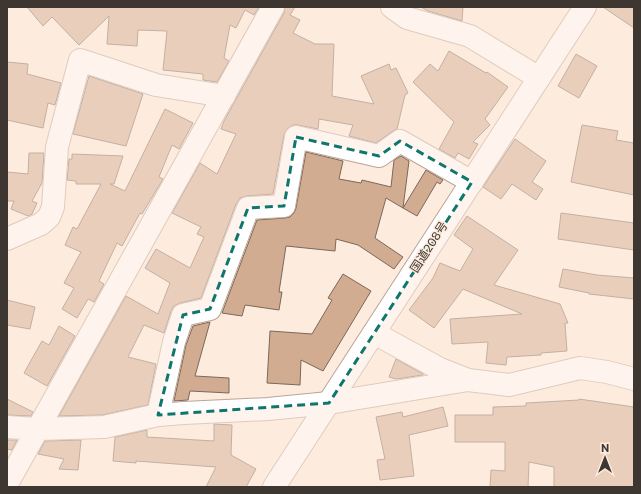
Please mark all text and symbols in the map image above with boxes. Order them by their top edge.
street label: 国道208号 [407,218,450,274]
north arrow [585,438,625,478]
text: N [601,441,609,454]

